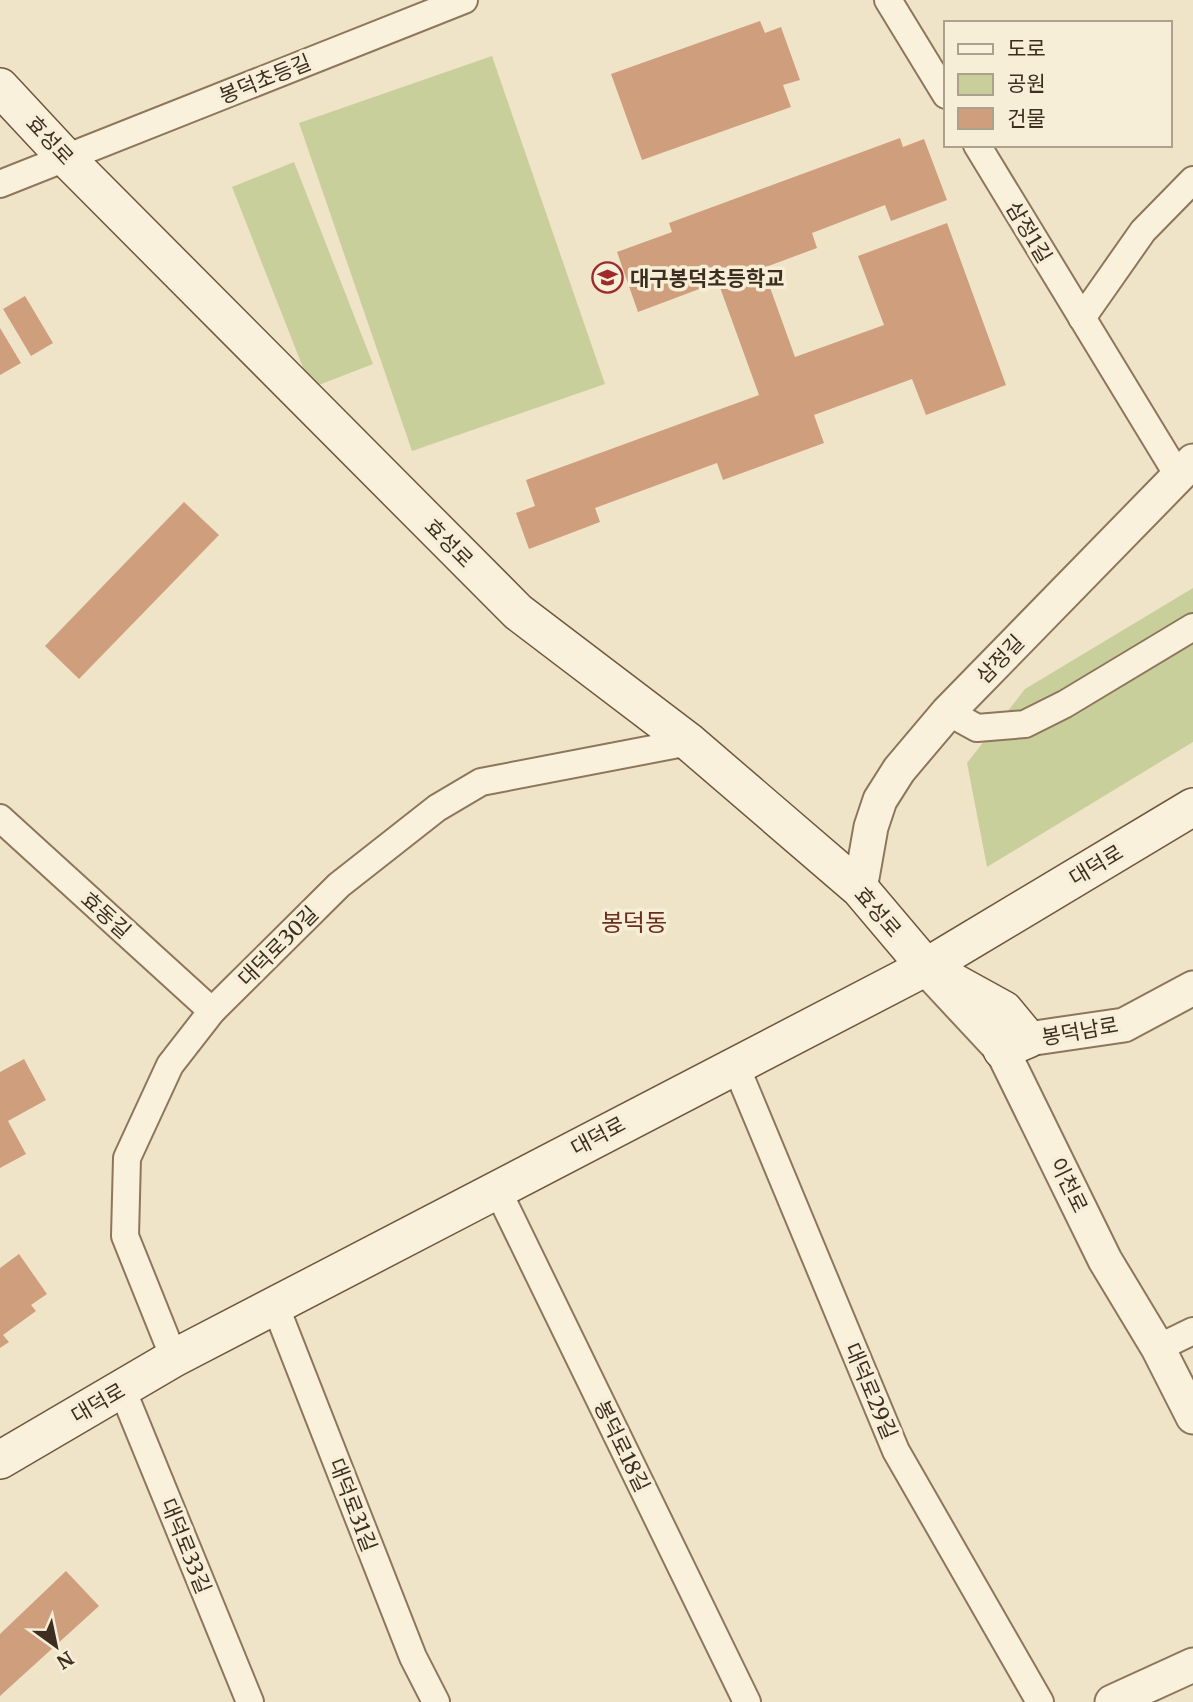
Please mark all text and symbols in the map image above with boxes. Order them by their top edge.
legend [944,21,1172,147]
text: 도로 [1007,35,1046,62]
street label: 봉덕초등길 [215,48,315,110]
text: 공원 [1007,70,1046,97]
text: 건물 [1007,105,1046,132]
street label: 효성로 [20,110,80,170]
street label: 삼정1길 [1000,196,1058,268]
school or university icon: 대구봉덕초등학교 [590,261,624,295]
place label: 대구봉덕초등학교 [630,265,785,292]
street label: 효성로 [419,513,479,573]
street label: 삼정길 [970,629,1030,689]
street label: 대덕로 [1064,839,1128,891]
street label: 효성로 [849,881,907,943]
street label: 효동길 [75,886,137,944]
street label: 대덕로30길 [232,900,324,992]
district label: 봉덕동 [601,907,667,938]
street label: 봉덕남로 [1040,1011,1120,1051]
street label: 대덕로 [566,1110,630,1162]
street label: 이천로 [1044,1153,1094,1217]
street label: 대덕로29길 [839,1339,903,1443]
street label: 대덕로 [66,1377,130,1429]
street label: 봉덕로18길 [588,1396,656,1496]
street label: 대덕로31길 [323,1454,383,1556]
street label: 대덕로33길 [155,1494,217,1598]
north arrow [21,1611,91,1681]
text: N [52,1646,78,1674]

